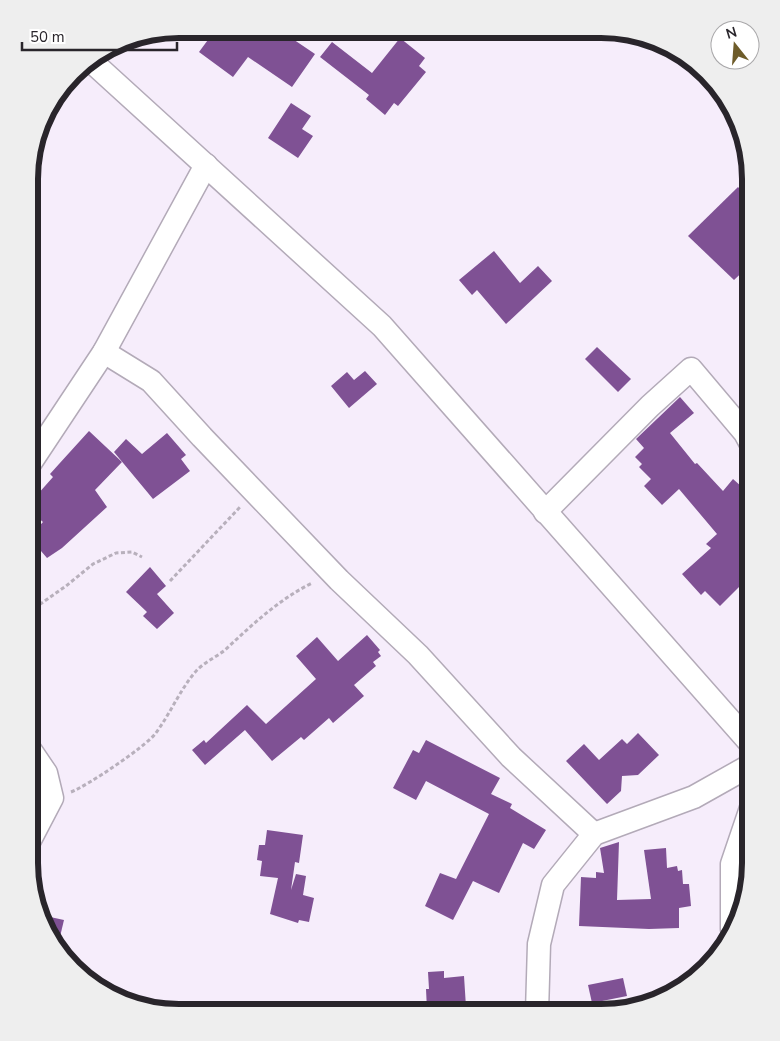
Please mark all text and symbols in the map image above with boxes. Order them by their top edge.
scale bar [22,20,178,52]
north arrow [710,20,760,70]
text: N [724,22,739,44]
text: 50 m [30,27,65,47]

